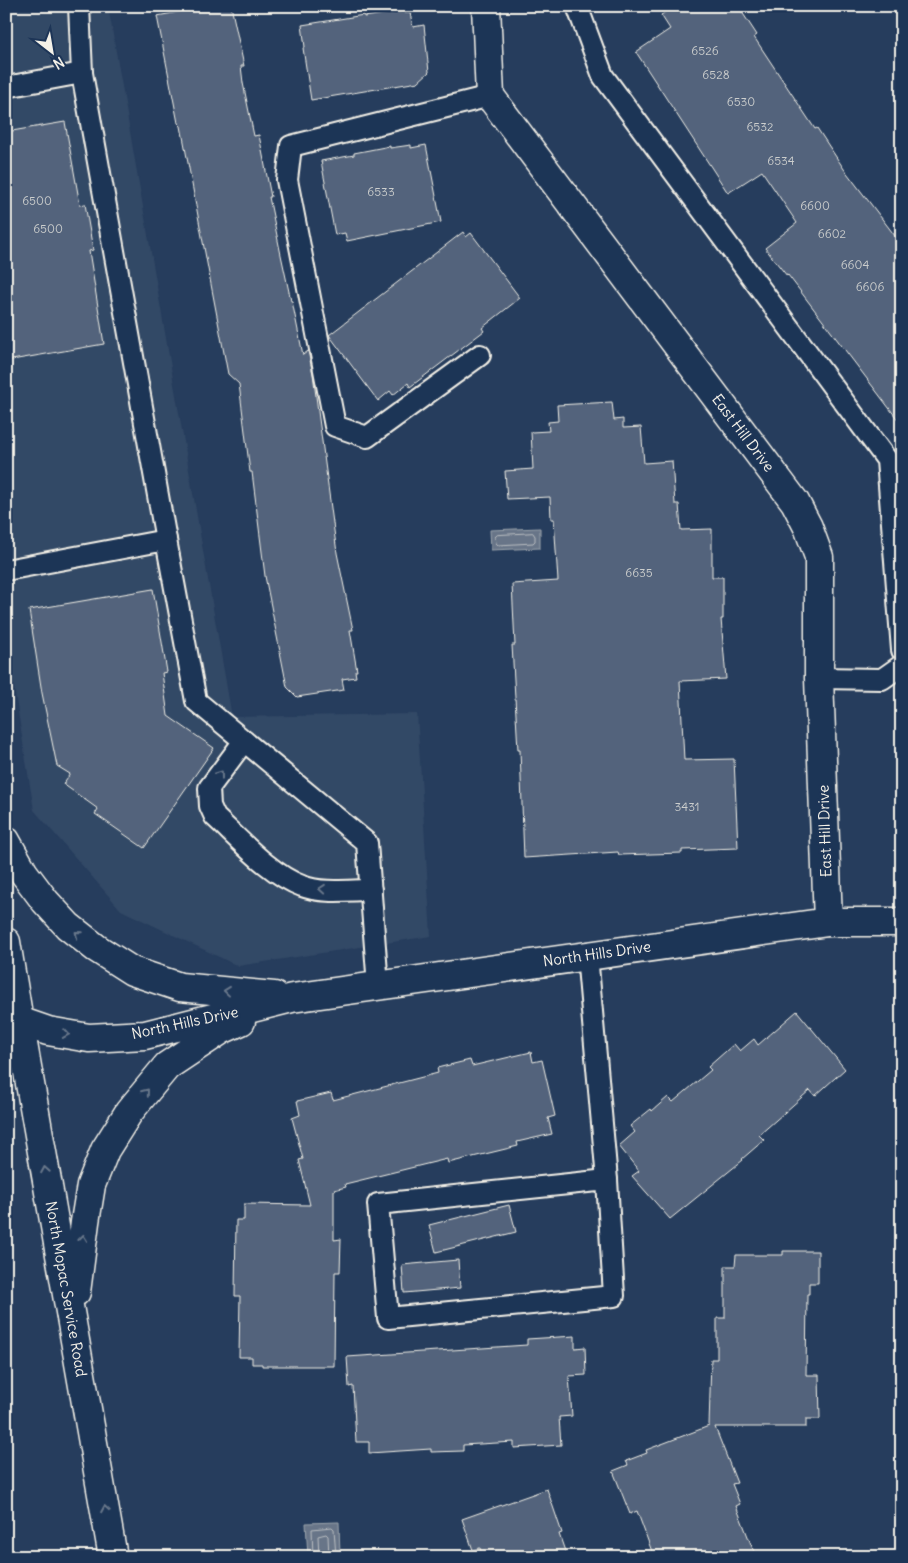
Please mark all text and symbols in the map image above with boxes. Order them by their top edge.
north arrow [28,28,78,78]
house number: 6526 [691,43,719,58]
text: N [50,53,67,73]
house number: 6528 [702,67,730,82]
house number: 6530 [727,94,755,109]
house number: 6532 [746,119,774,134]
house number: 6534 [767,153,795,168]
house number: 6533 [367,184,395,199]
house number: 6500 [22,193,52,208]
house number: 6600 [800,198,830,213]
house number: 6500 [33,221,63,236]
house number: 6602 [818,226,847,241]
house number: 6604 [841,257,869,272]
house number: 6606 [856,279,884,294]
street label: East Hill Drive [708,390,779,475]
house number: 6635 [625,565,653,580]
one-way arrow [214,771,222,780]
street label: East Hill Drive [813,784,836,878]
house number: 3431 [674,799,700,814]
one-way arrow [318,884,326,895]
one-way arrow [75,932,84,940]
street label: North Hills Drive [542,937,652,970]
one-way arrow [222,986,230,997]
street label: North Hills Drive [130,1002,240,1043]
one-way arrow [61,1028,70,1038]
one-way arrow [140,1088,149,1097]
one-way arrow [41,1165,51,1174]
street label: North Mopac Service Road [42,1200,91,1378]
one-way arrow [77,1234,88,1242]
one-way arrow [100,1504,110,1513]

